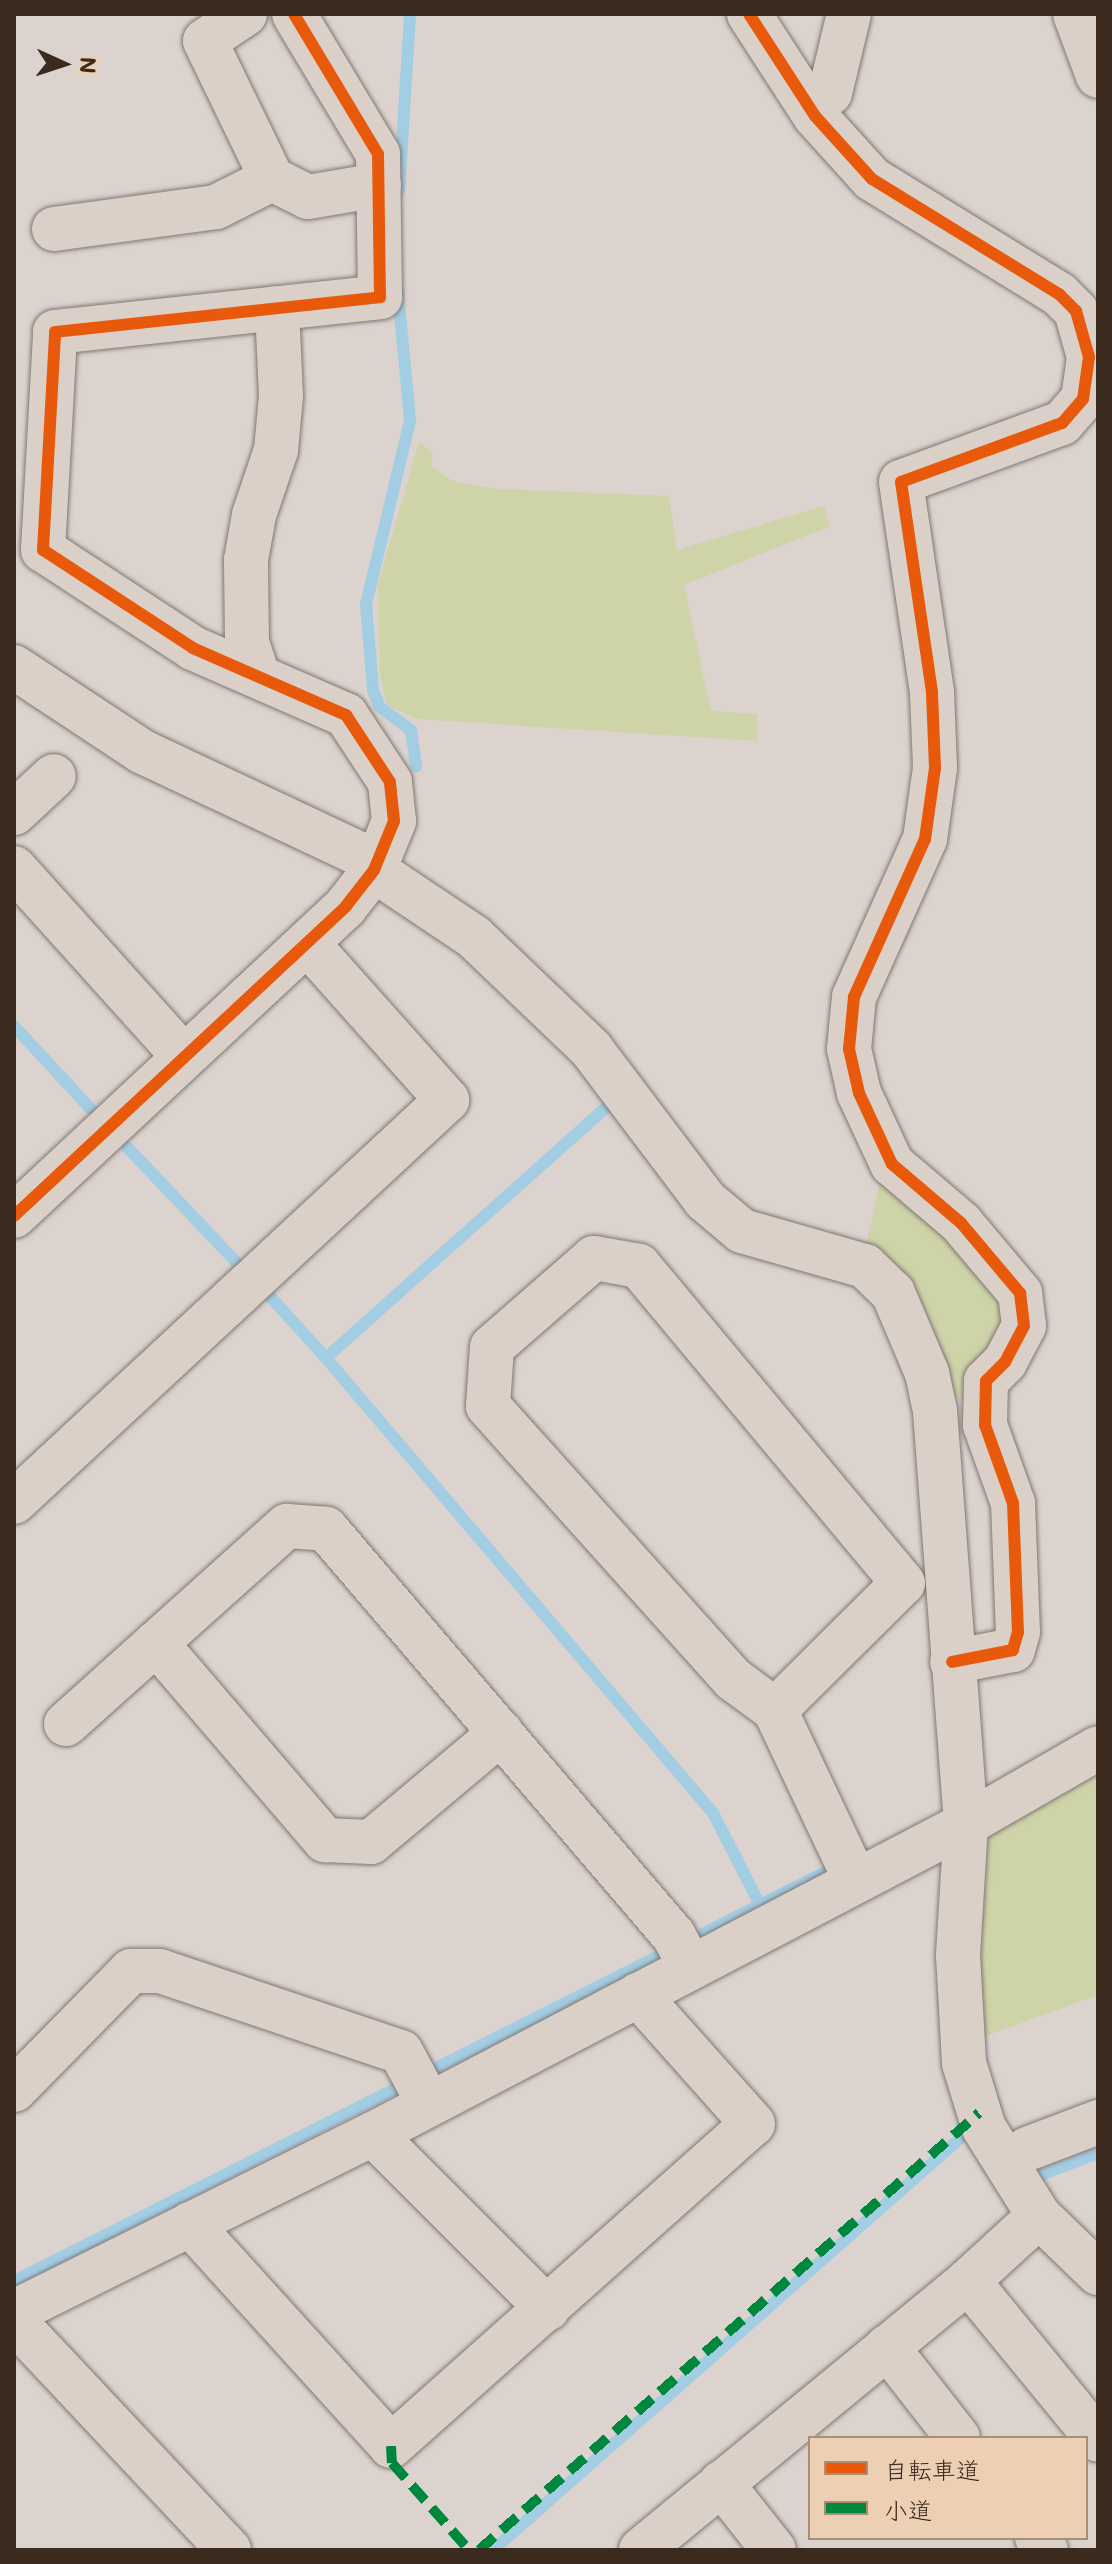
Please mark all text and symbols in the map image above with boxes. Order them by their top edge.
north arrow [24,24,104,104]
text: N [74,56,103,74]
legend [808,2436,1088,2540]
text: 自転車道 [884,2454,980,2485]
text: 小道 [884,2494,932,2525]

